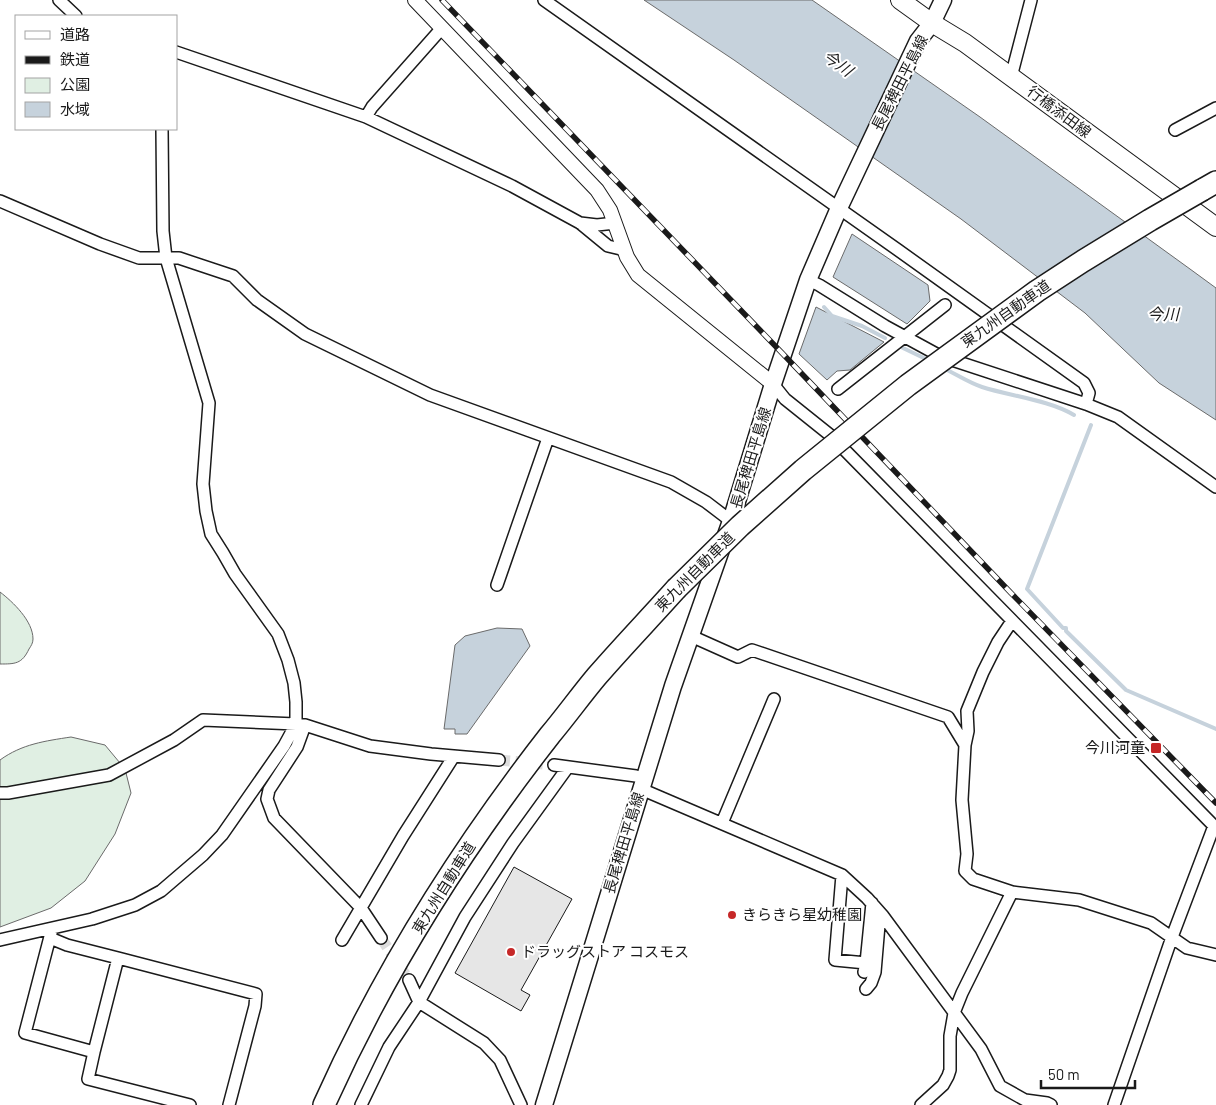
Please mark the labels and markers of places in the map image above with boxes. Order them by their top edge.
place label: 今川河童 [1085,738,1145,756]
marker: 今川河童 [1149,741,1163,755]
place label: きらきら星幼稚園 [742,905,862,923]
marker: きらきら星幼稚園 [726,909,738,921]
place label: ドラッグストア コスモス [521,942,689,960]
marker: ドラッグストア コスモス [505,946,517,958]

